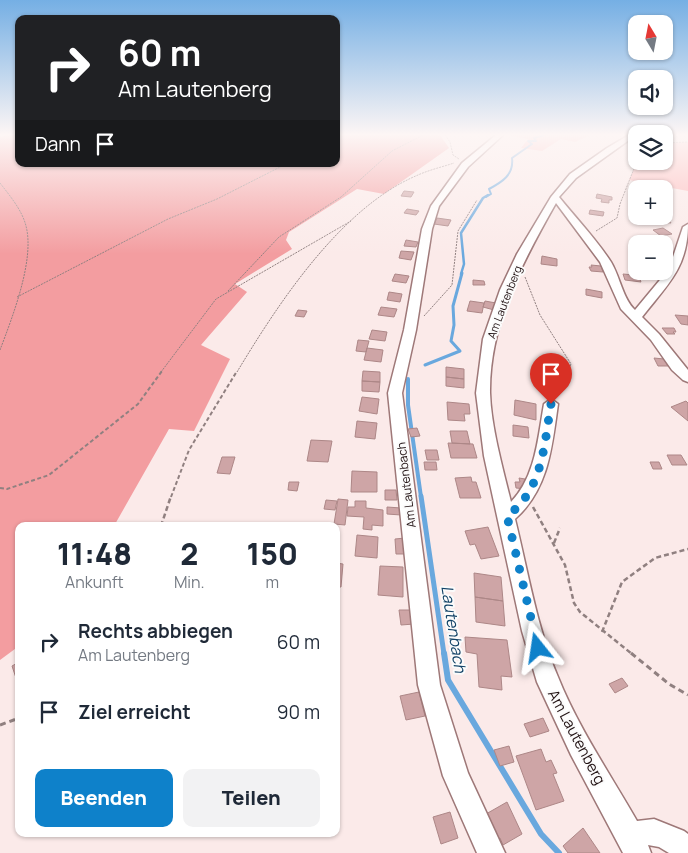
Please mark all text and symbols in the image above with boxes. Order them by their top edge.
north arrow [628,15,672,60]
map controls [628,15,673,280]
text: 60 m [118,29,201,77]
icon: right [35,35,100,100]
button: sound [628,70,673,115]
text: Am Lautenberg [118,74,272,104]
button: layers [628,125,673,170]
icon: arrive [91,130,119,158]
text: Dann [35,131,81,157]
button: + [628,180,673,225]
button: − [628,235,673,280]
street label: Am Lautenberg [483,263,525,341]
pin [530,353,572,404]
icon: arrive [537,360,565,388]
street label: Am Lautenbach [392,441,420,529]
text: 11:48 [57,533,132,574]
text: 2 [180,533,198,574]
text: 150 [247,533,298,574]
text: Ankunft [65,571,124,593]
text: Min. [174,571,205,593]
text: m [266,571,279,593]
water label: Lautenbach [436,584,472,675]
text: Rechts abbiegen [78,618,233,644]
position arrow [511,621,563,673]
icon: right [35,628,63,656]
text: 60 m [277,629,320,655]
text: Am Lautenberg [78,644,190,666]
street label: Am Lautenberg [543,686,611,788]
icon: arrive [35,698,63,726]
text: Ziel erreicht [78,699,191,725]
text: 90 m [277,699,320,725]
button: Beenden [35,769,173,827]
button: Teilen [183,769,320,827]

